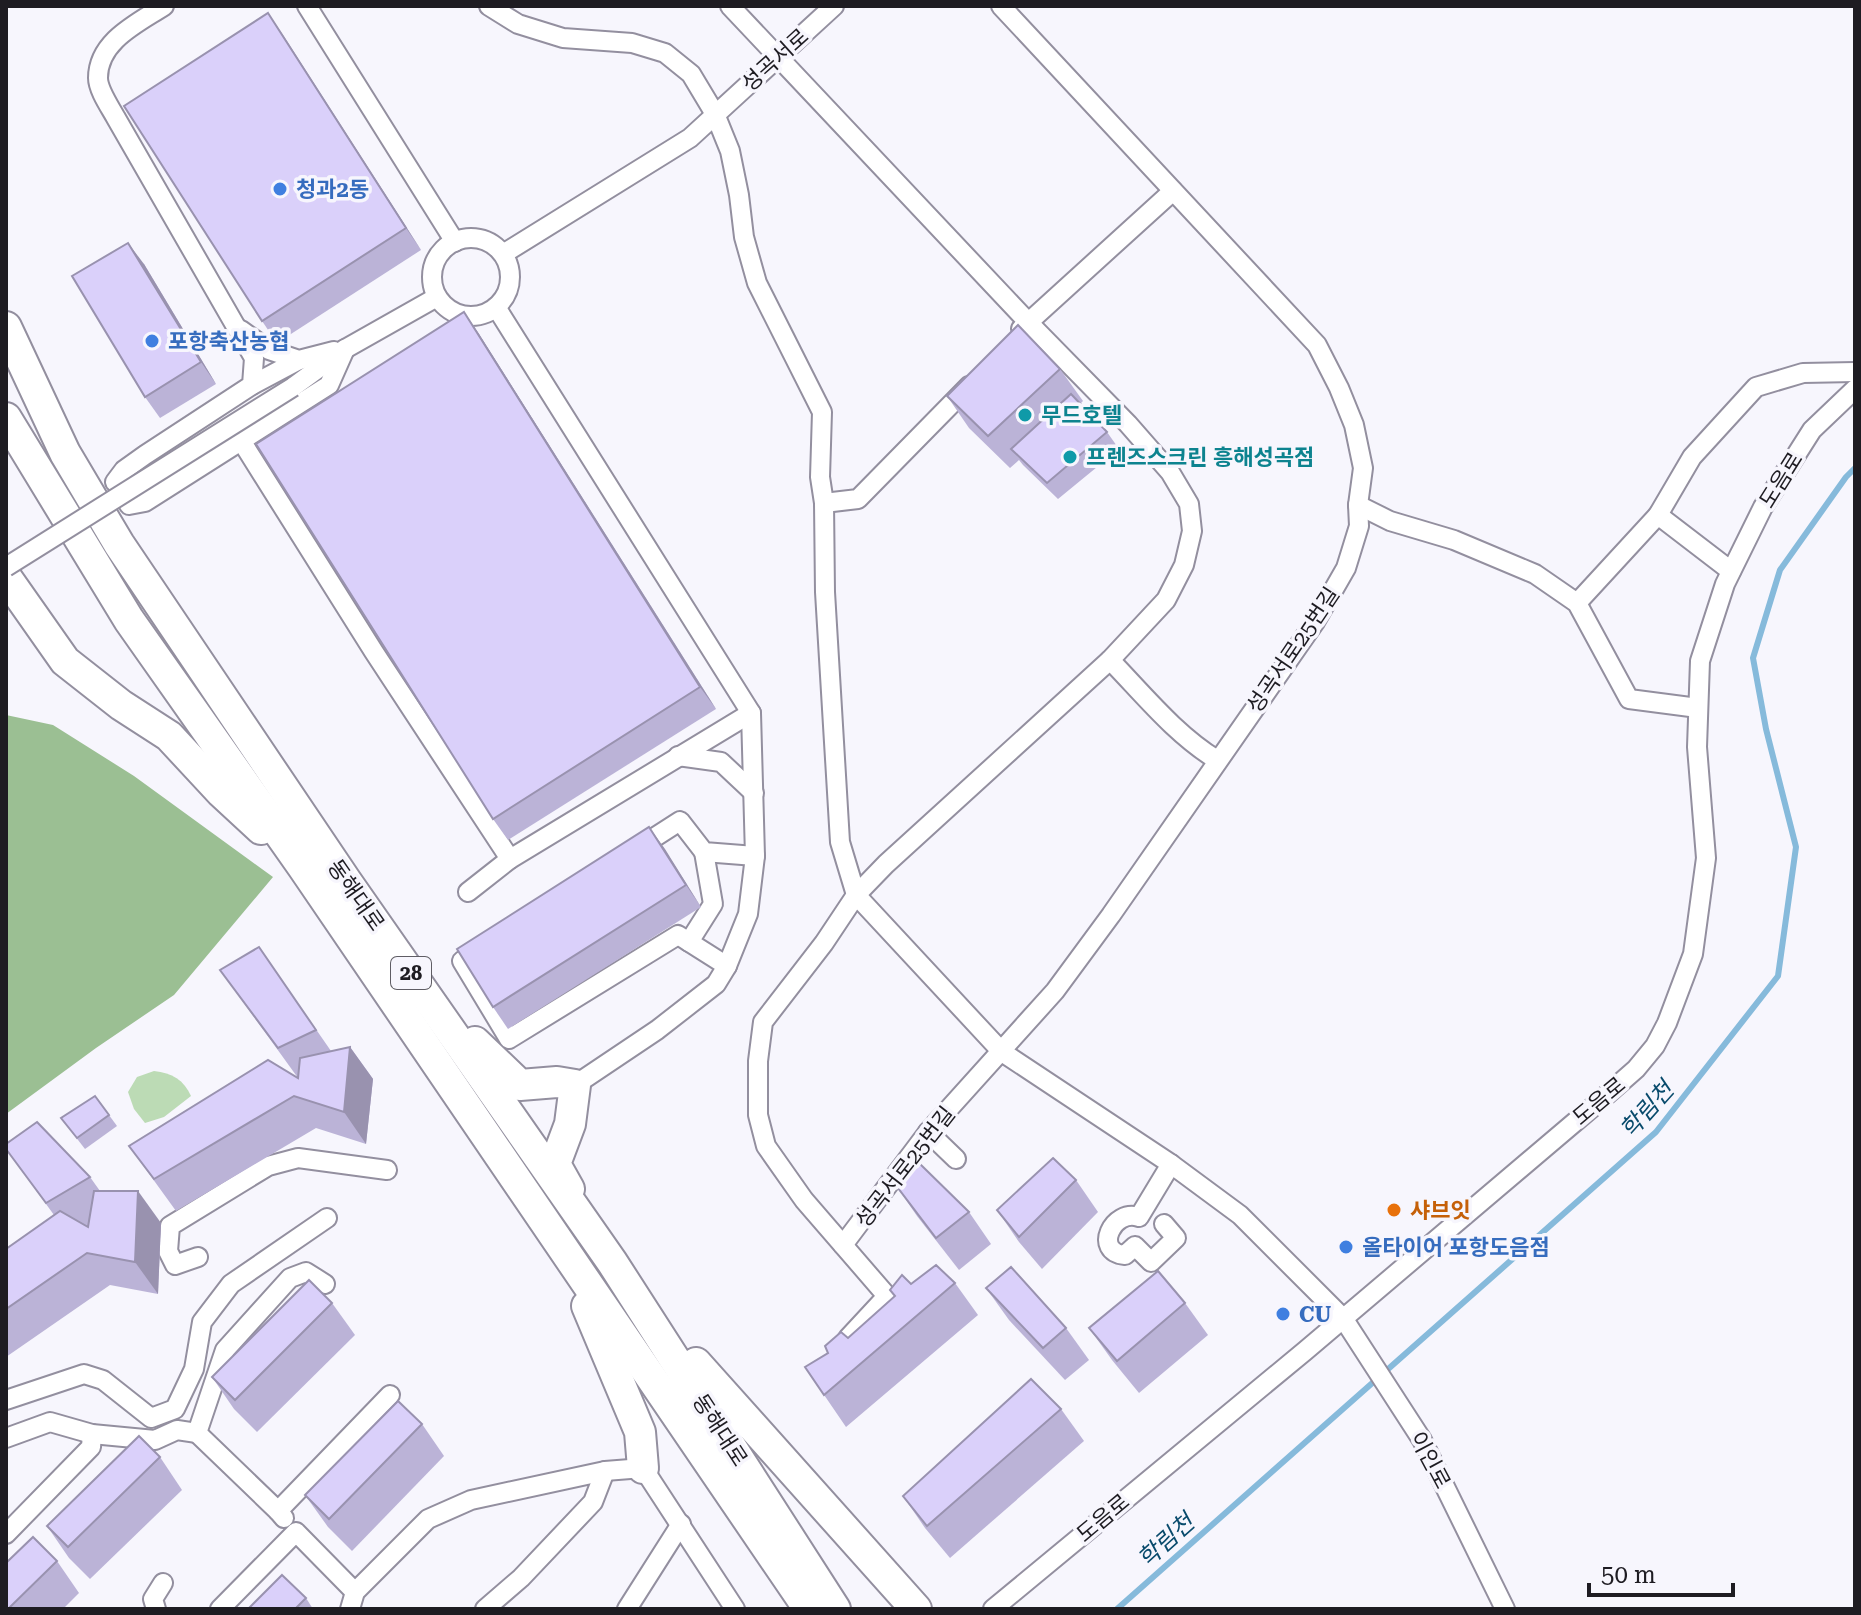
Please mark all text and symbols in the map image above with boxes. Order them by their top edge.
street label: 성곡서로 [737,24,813,96]
place label: 청과2동 [296,177,369,202]
marker: 청과2동 [271,180,289,198]
place label: 포항축산농협 [168,329,289,354]
marker: 포항축산농협 [143,332,161,350]
place label: 무드호텔 [1041,403,1122,428]
marker: 무드호텔 [1016,406,1034,424]
place label: 프렌즈스크린 흥해성곡점 [1086,445,1314,470]
marker: 프렌즈스크린 흥해성곡점 [1061,448,1079,466]
street label: 도음로 [1754,448,1808,512]
street label: 성곡서로25번길 [1242,582,1344,718]
street label: 동해대로 [323,855,389,935]
road number: 28 [391,957,431,989]
street label: 도음로 [1568,1072,1630,1130]
water label: 학림천 [1614,1074,1682,1144]
street label: 성곡서로25번길 [850,1102,960,1232]
place label: 샤브잇 [1410,1198,1471,1223]
marker: 샤브잇 [1385,1201,1403,1219]
place label: 올타이어 포항도음점 [1362,1235,1550,1260]
marker: 올타이어 포항도음점 [1337,1238,1355,1256]
place label: CU [1299,1302,1331,1327]
marker: CU [1274,1305,1292,1323]
street label: 동해대로 [687,1389,753,1471]
street label: 이인로 [1405,1427,1455,1493]
street label: 도음로 [1072,1489,1134,1547]
water label: 학림천 [1132,1506,1202,1574]
scale bar [1589,1547,1733,1597]
text: 50 m [1601,1561,1656,1589]

